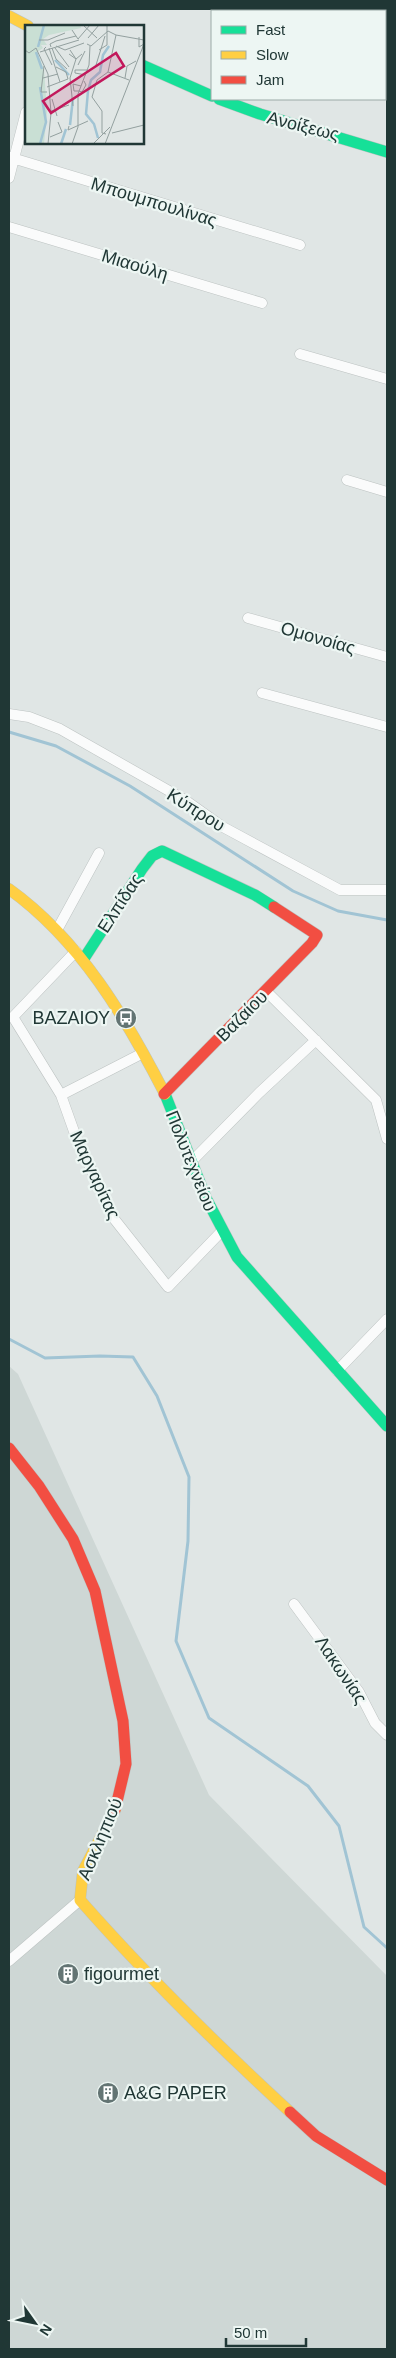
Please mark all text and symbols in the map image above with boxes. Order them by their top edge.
legend [211,10,386,100]
text: Fast [256,21,286,38]
inset map [25,25,144,144]
text: Slow [256,46,289,63]
text: Jam [256,71,284,88]
street label: Ανοίξεως [265,107,341,145]
street label: Μπουμπουλίνας [89,173,220,231]
street label: Μιαούλη [99,245,171,285]
street label: Ομονοίας [278,618,358,658]
street label: Κύπρου [163,784,229,836]
street label: Ελπίδας [93,869,147,936]
street label: Βαζαίου [213,987,271,1045]
bus stop icon: ΒΑΖΑΙΟΥ [114,1006,138,1030]
place label: ΒΑΖΑΙΟΥ [33,1008,110,1028]
street label: Πολυτεχνείου [162,1108,220,1214]
street label: Μαργαρίτας [66,1128,124,1223]
street label: Λακωνίας [311,1632,371,1708]
street label: Ασκληπιού [74,1795,126,1883]
building icon: figourmet [56,1962,80,1986]
place label: figourmet [84,1964,159,1984]
building icon: A&G PAPER [96,2081,120,2105]
place label: A&G PAPER [124,2083,227,2103]
north arrow [10,2298,60,2348]
scale bar [226,2316,306,2348]
text: N [36,2321,55,2339]
text: 50 m [234,2324,267,2341]

